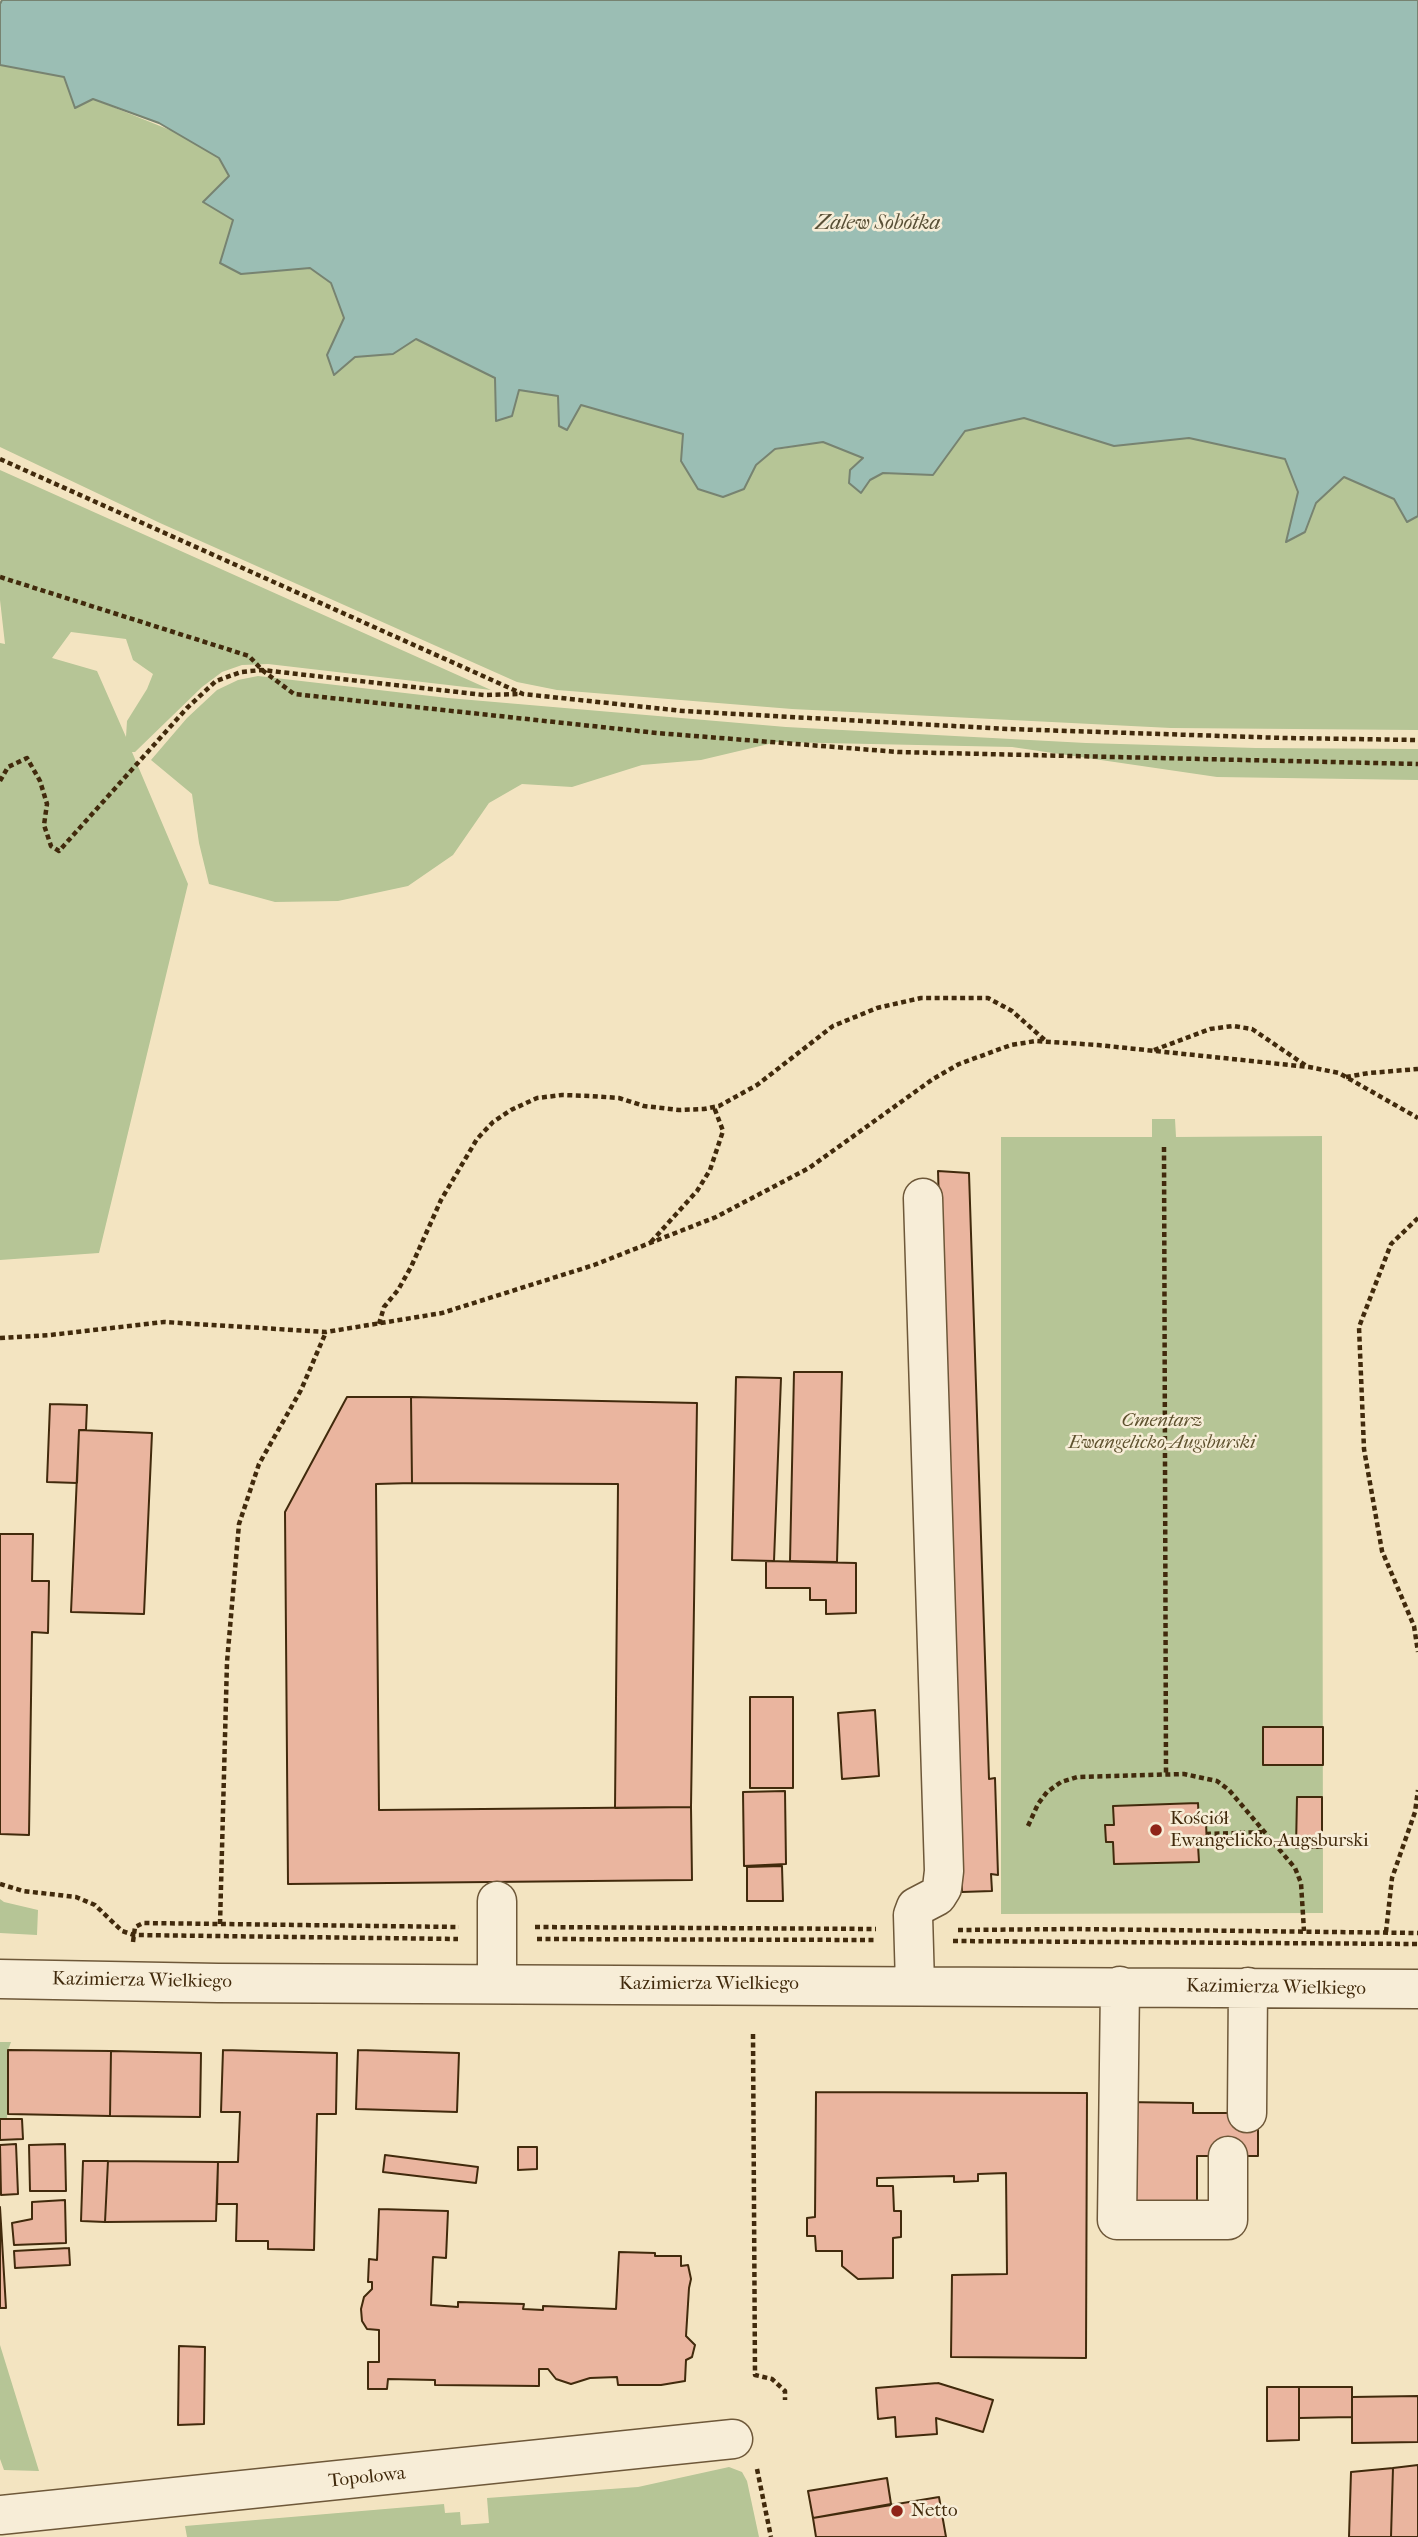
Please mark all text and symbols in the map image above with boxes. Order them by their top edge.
water label: Zalew Sobótka [815,211,941,237]
park label: Cmentarz Ewangelicko-Augsburski [1069,1410,1255,1454]
place label: Kościół Ewangelicko-Augsburski [1170,1808,1369,1852]
marker: Kościół Ewangelicko-Augsburski [1148,1822,1164,1838]
street label: Kazimierza Wielkiego [52,1968,232,1994]
street label: Kazimierza Wielkiego [619,1973,799,1995]
street label: Kazimierza Wielkiego [1186,1975,1366,2001]
street label: Topolowa [327,2463,407,2493]
place label: Netto [911,2500,958,2522]
marker: Netto [889,2503,905,2519]

